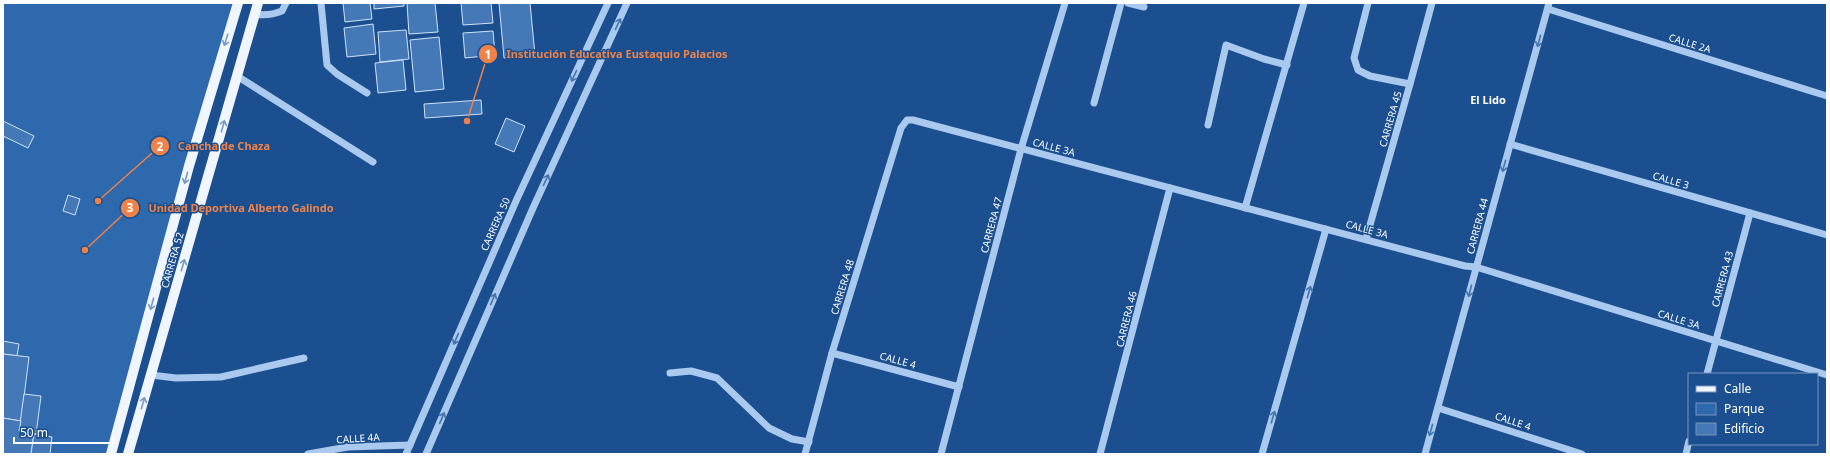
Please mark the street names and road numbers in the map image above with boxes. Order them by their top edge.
street label: CALLE 2A [1667,30,1713,56]
street label: CARRERA 45 [1375,89,1405,149]
street label: CALLE 3A [1031,135,1077,160]
street label: CALLE 3 [1651,168,1691,192]
street label: CARRERA 50 [477,195,513,253]
street label: CARRERA 47 [977,195,1005,255]
street label: CARRERA 44 [1463,196,1491,256]
street label: CALLE 3A [1344,217,1390,242]
street label: CARRERA 52 [157,230,187,290]
street label: CARRERA 43 [1708,249,1736,309]
street label: CARRERA 48 [827,257,857,316]
street label: CARRERA 46 [1112,289,1140,349]
street label: CALLE 3A [1656,306,1702,332]
street label: CALLE 4 [878,348,918,372]
street label: CALLE 4 [1493,409,1533,433]
street label: CALLE 4A [336,429,381,446]

